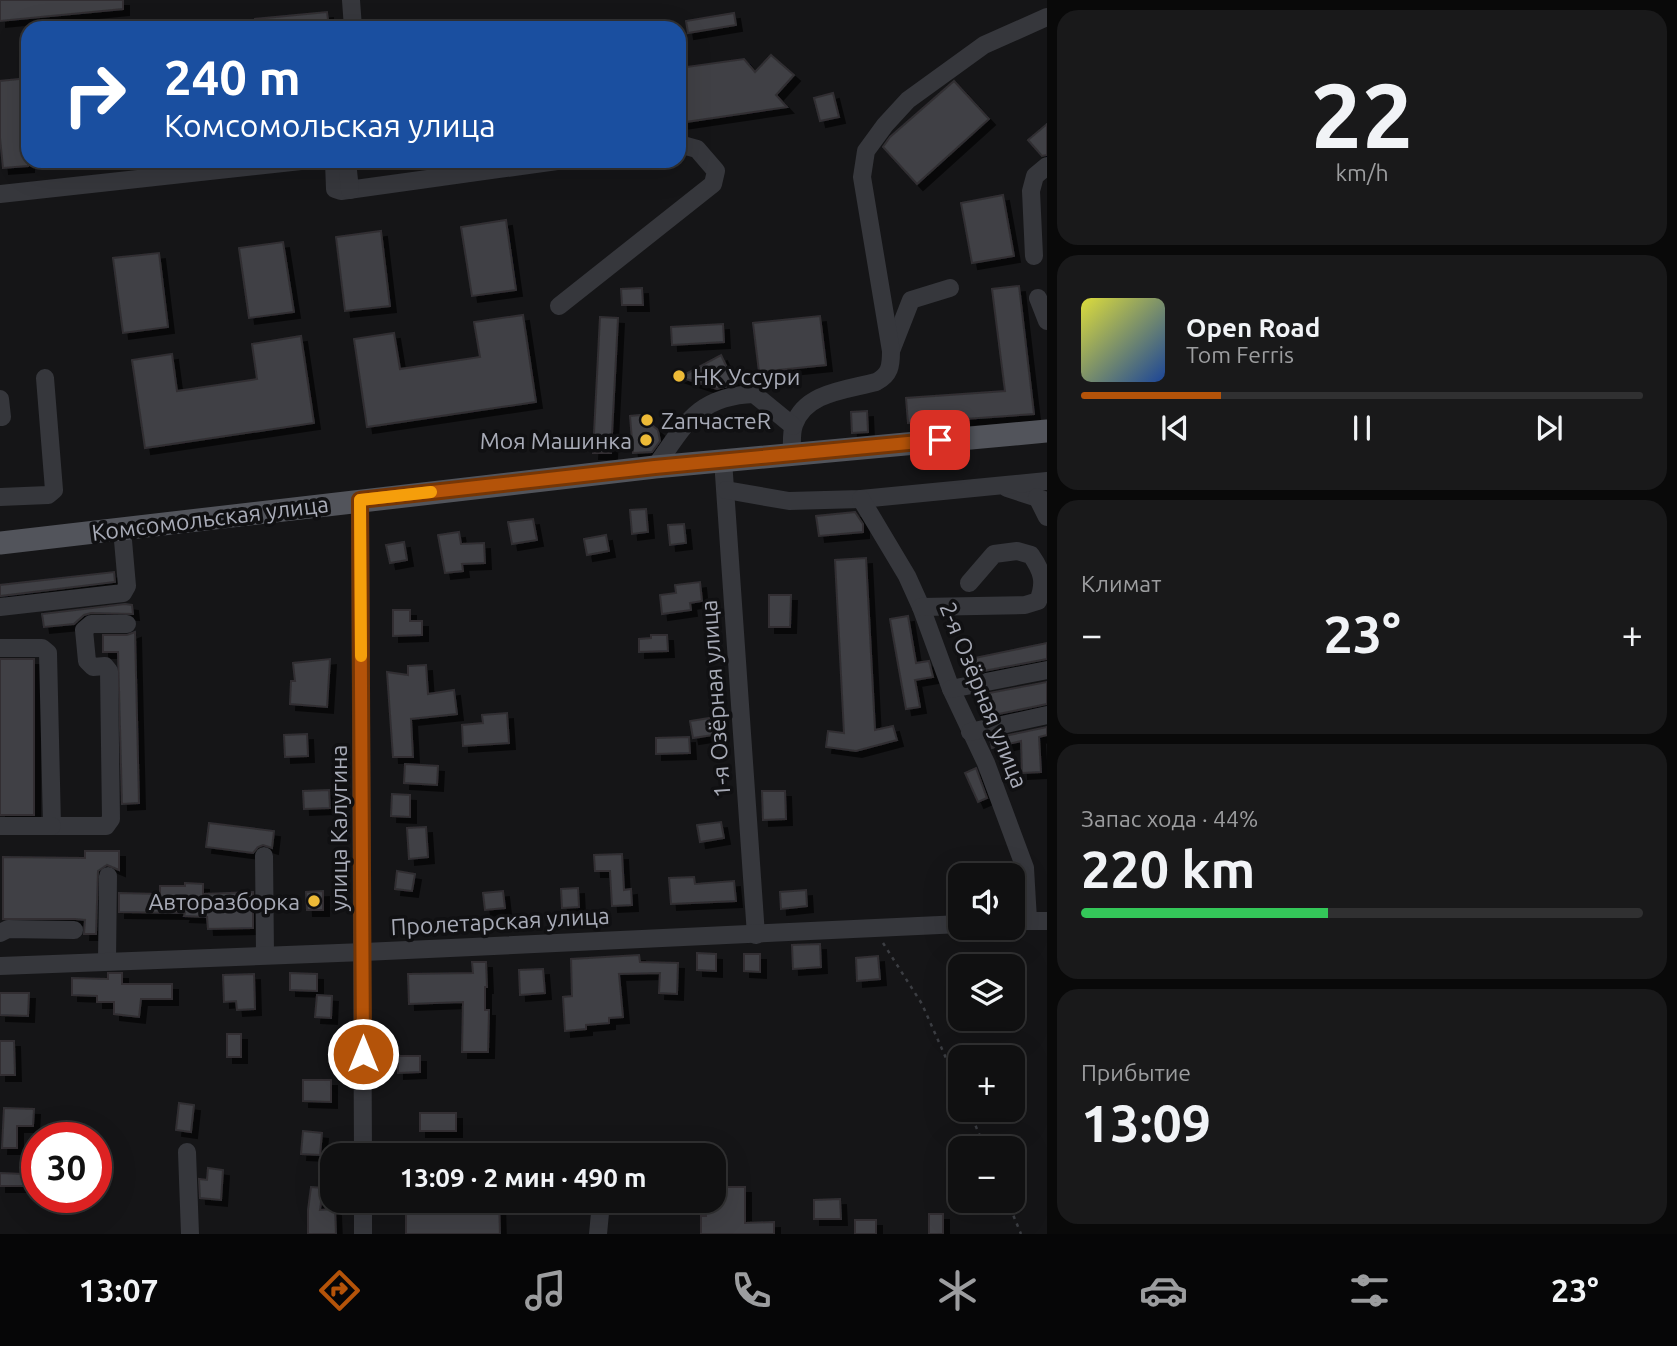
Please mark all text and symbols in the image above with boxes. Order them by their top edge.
icon: right [49,49,140,140]
text: 240 m [164,49,301,104]
text: 22 [1311,63,1413,165]
text: Комсомольская улица [164,107,496,143]
text: km/h [1335,160,1389,185]
text: Open Road [1186,313,1320,342]
text: Tom Ferris [1186,342,1294,367]
place label: НК Уссури [693,364,800,389]
marker: НК Уссури [671,368,687,384]
place label: ZапчастеR [661,408,771,433]
icon: previous [1156,409,1194,447]
icon: pause [1343,409,1381,447]
icon: next [1530,409,1568,447]
pin [910,410,970,470]
marker: ZапчастеR [639,412,655,428]
icon: arrive [921,421,959,459]
place label: Моя Машинка [480,428,632,453]
marker: Моя Машинка [638,432,654,448]
street label: Комсомольская улица [90,491,330,545]
text: Климат [1081,571,1161,596]
street label: 2-я Озёрная улица [935,598,1033,792]
street label: 1-я Озёрная улица [696,599,734,799]
text: 23° [1323,605,1401,663]
text: − [1081,613,1102,655]
text: + [1622,613,1643,655]
street label: улица Калугина [326,745,351,911]
text: Запас хода · 44% [1081,806,1258,831]
text: 220 km [1081,840,1255,898]
map controls [948,863,1025,1213]
button: sound [948,863,1025,940]
place label: Авторазборка [148,889,300,914]
marker: Авторазборка [306,893,322,909]
street label: Пролетарская улица [390,903,610,939]
button: layers [948,954,1025,1031]
position arrow [326,1017,400,1091]
button: + [948,1045,1025,1122]
text: Прибытие [1081,1060,1191,1085]
text: 13:09 [1081,1094,1211,1152]
speed limit sign: 30 [21,1122,112,1213]
button: − [948,1136,1025,1213]
text: 13:09 · 2 мин · 490 m [400,1163,646,1192]
icon: directions [315,1266,364,1315]
icon: music [521,1266,570,1315]
icon: phone [727,1266,776,1315]
icon: climate [933,1266,982,1315]
icon: car [1139,1266,1188,1315]
icon: filters [1345,1266,1394,1315]
text: 13:07 [78,1272,159,1308]
text: 23° [1551,1272,1599,1308]

